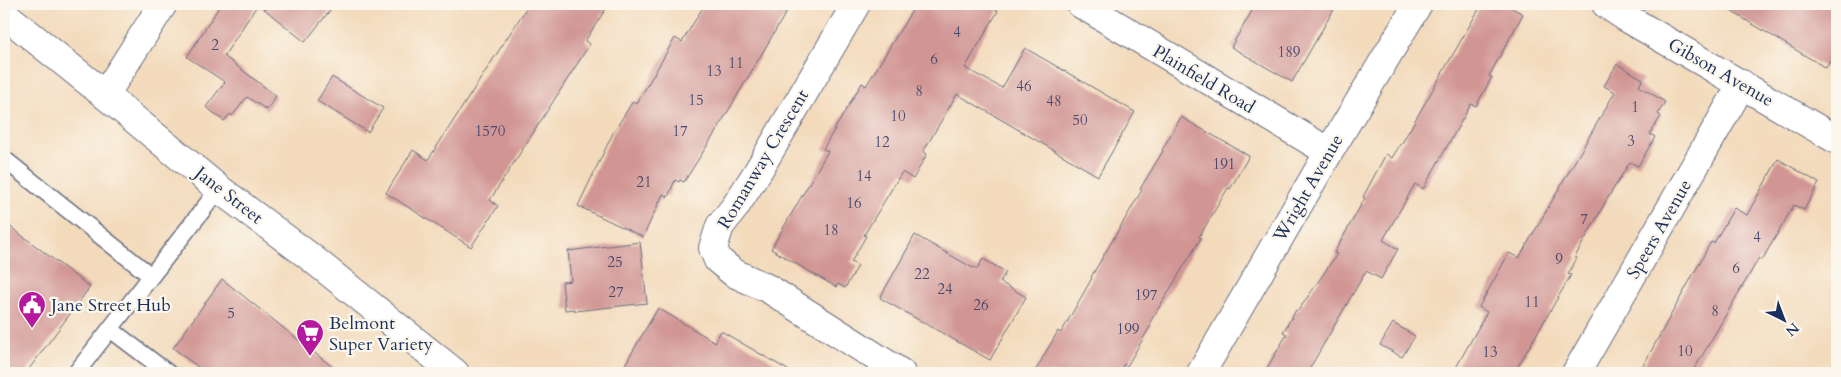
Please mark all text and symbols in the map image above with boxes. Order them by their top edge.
house number: 4 [953,22,961,42]
street label: Gibson Avenue [1663,32,1778,113]
house number: 2 [211,35,219,55]
street label: Plainfield Road [1148,39,1260,120]
house number: 189 [1277,42,1301,62]
house number: 6 [930,49,938,69]
house number: 11 [728,53,744,73]
house number: 13 [706,61,722,81]
house number: 46 [1016,76,1032,96]
house number: 8 [915,81,923,101]
street label: Romanway Crescent [712,84,815,234]
house number: 15 [688,90,704,110]
house number: 48 [1046,91,1062,111]
house number: 1 [1631,97,1639,117]
house number: 10 [890,106,906,126]
house number: 50 [1072,110,1088,130]
house number: 1570 [475,121,506,141]
house number: 17 [672,121,688,141]
street label: Wright Avenue [1267,130,1349,247]
house number: 3 [1627,131,1635,151]
house number: 12 [874,132,890,152]
house number: 191 [1212,154,1236,174]
street label: Jane Street [187,159,268,230]
house number: 14 [856,166,872,186]
house number: 21 [636,172,652,192]
street label: Speers Avenue [1621,175,1698,283]
house number: 16 [846,193,862,213]
house number: 7 [1580,209,1588,229]
house number: 18 [823,220,839,240]
house number: 4 [1753,227,1761,247]
house number: 9 [1555,249,1563,269]
house number: 25 [607,252,623,272]
house number: 6 [1732,258,1740,278]
house number: 22 [914,264,930,284]
house number: 24 [937,279,953,299]
house number: 27 [608,282,624,302]
house number: 197 [1134,285,1158,305]
public building icon: Jane Street Hub [17,290,47,329]
house number: 11 [1524,292,1540,312]
place label: Jane Street Hub [48,293,171,318]
north arrow [1758,294,1808,344]
house number: 26 [973,295,989,315]
house number: 8 [1711,301,1719,321]
house number: 5 [227,303,235,323]
place label: Belmont Super Variety [329,311,434,357]
supermarket icon: Belmont Super Variety [295,318,325,357]
text: N [1781,318,1803,340]
house number: 199 [1116,319,1140,339]
house number: 10 [1677,341,1693,361]
house number: 13 [1482,342,1498,362]

